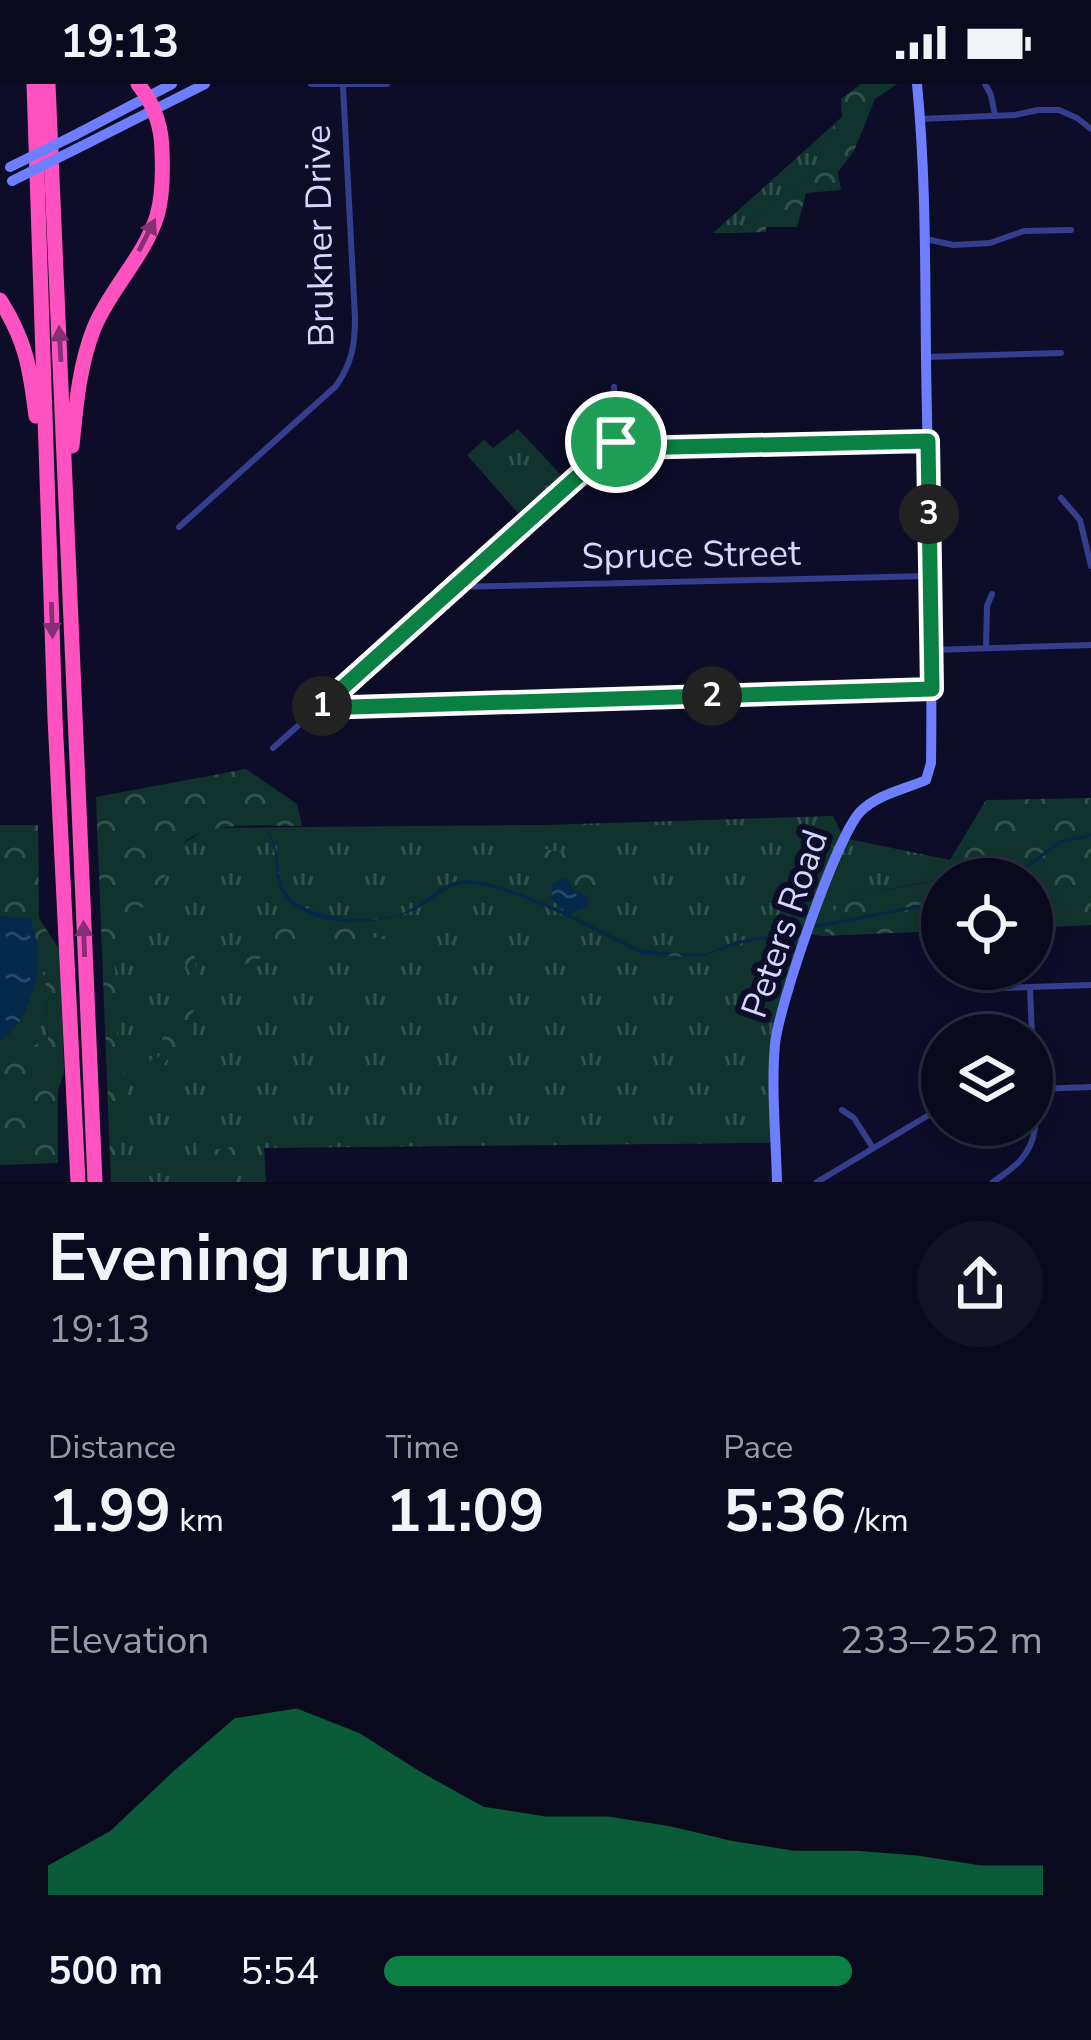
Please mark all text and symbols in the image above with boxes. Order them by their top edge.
text: 19:13 [60,12,179,73]
street label: Brukner Drive [294,124,346,348]
one-way arrow [137,218,157,252]
one-way arrow [50,324,69,362]
pin [565,391,667,493]
icon: arrive [583,409,649,475]
pin: 3 [899,484,959,544]
text: 3 [919,491,939,536]
street label: Spruce Street [581,529,801,581]
one-way arrow [42,602,61,640]
pin: 2 [682,666,742,726]
text: 2 [702,673,722,718]
pin: 1 [292,676,352,736]
text: 1 [312,683,332,728]
street label: Peters Road [730,823,840,1025]
map controls [921,858,1053,1146]
button: locate [921,858,1053,990]
one-way arrow [74,919,93,957]
button: layers [921,1014,1053,1146]
text: Evening run [48,1213,411,1303]
button: share [917,1221,1043,1347]
text: 19:13 [48,1303,151,1356]
text: Distance [48,1425,176,1470]
text: Time [386,1425,459,1470]
text: Pace [723,1425,793,1470]
text: 1.99 [48,1470,171,1552]
text: 11:09 [386,1470,545,1552]
text: 5:36 [723,1470,846,1552]
text: km [171,1498,224,1543]
text: /km [846,1498,909,1543]
text: Elevation [48,1614,209,1667]
text: 233–252 m [840,1614,1043,1667]
text: 500 m [48,1945,163,1998]
text: 5:54 [240,1945,319,1998]

